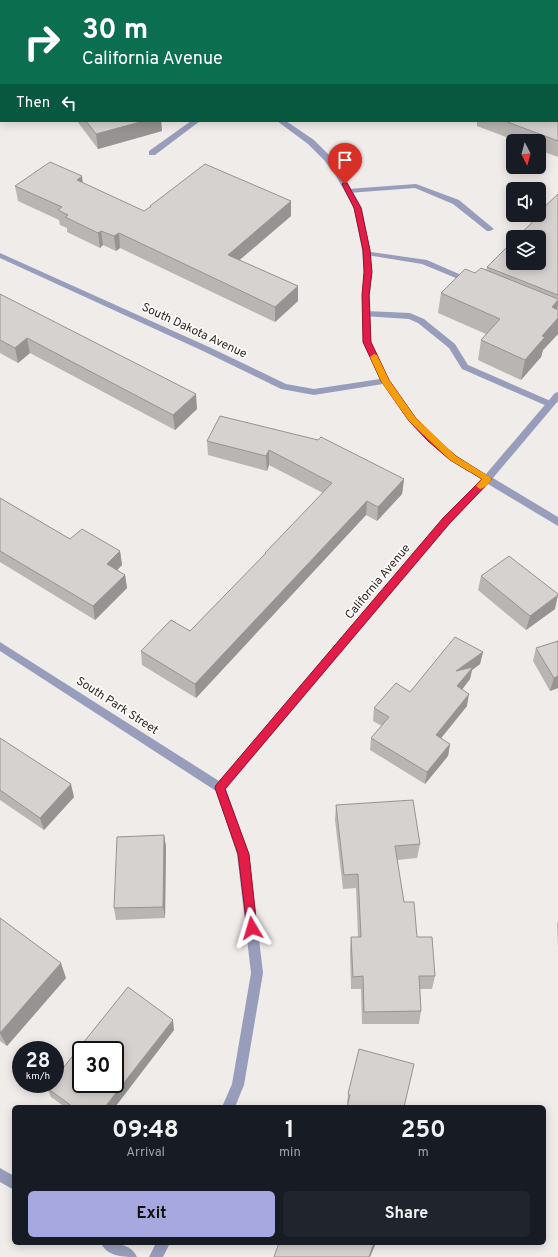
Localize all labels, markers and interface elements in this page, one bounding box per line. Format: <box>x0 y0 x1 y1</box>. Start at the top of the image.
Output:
text: 30 m <box>82 13 148 49</box>
icon: right <box>16 16 68 68</box>
text: California Avenue <box>82 48 223 71</box>
icon: left <box>58 92 80 114</box>
text: Then <box>16 94 50 113</box>
north arrow <box>506 134 546 174</box>
map controls <box>506 134 546 270</box>
pin <box>328 143 362 184</box>
icon: arrive <box>334 149 356 171</box>
button: sound <box>506 182 546 222</box>
button: layers <box>506 230 546 270</box>
street label: South Dakota Avenue <box>139 300 249 362</box>
street label: California Avenue <box>342 541 414 623</box>
street label: South Park Street <box>73 673 161 739</box>
position arrow <box>231 907 273 949</box>
speed limit sign: 30 <box>72 1041 124 1093</box>
text: 28 <box>26 1049 50 1075</box>
text: km/h <box>26 1070 50 1083</box>
text: 09:48 <box>112 1116 179 1146</box>
text: 1 <box>285 1116 295 1146</box>
text: 250 <box>401 1116 446 1146</box>
text: Arrival <box>126 1145 165 1161</box>
text: min <box>279 1145 301 1161</box>
text: m <box>418 1145 429 1161</box>
button: Exit <box>28 1191 275 1237</box>
button: Share <box>283 1191 530 1237</box>

